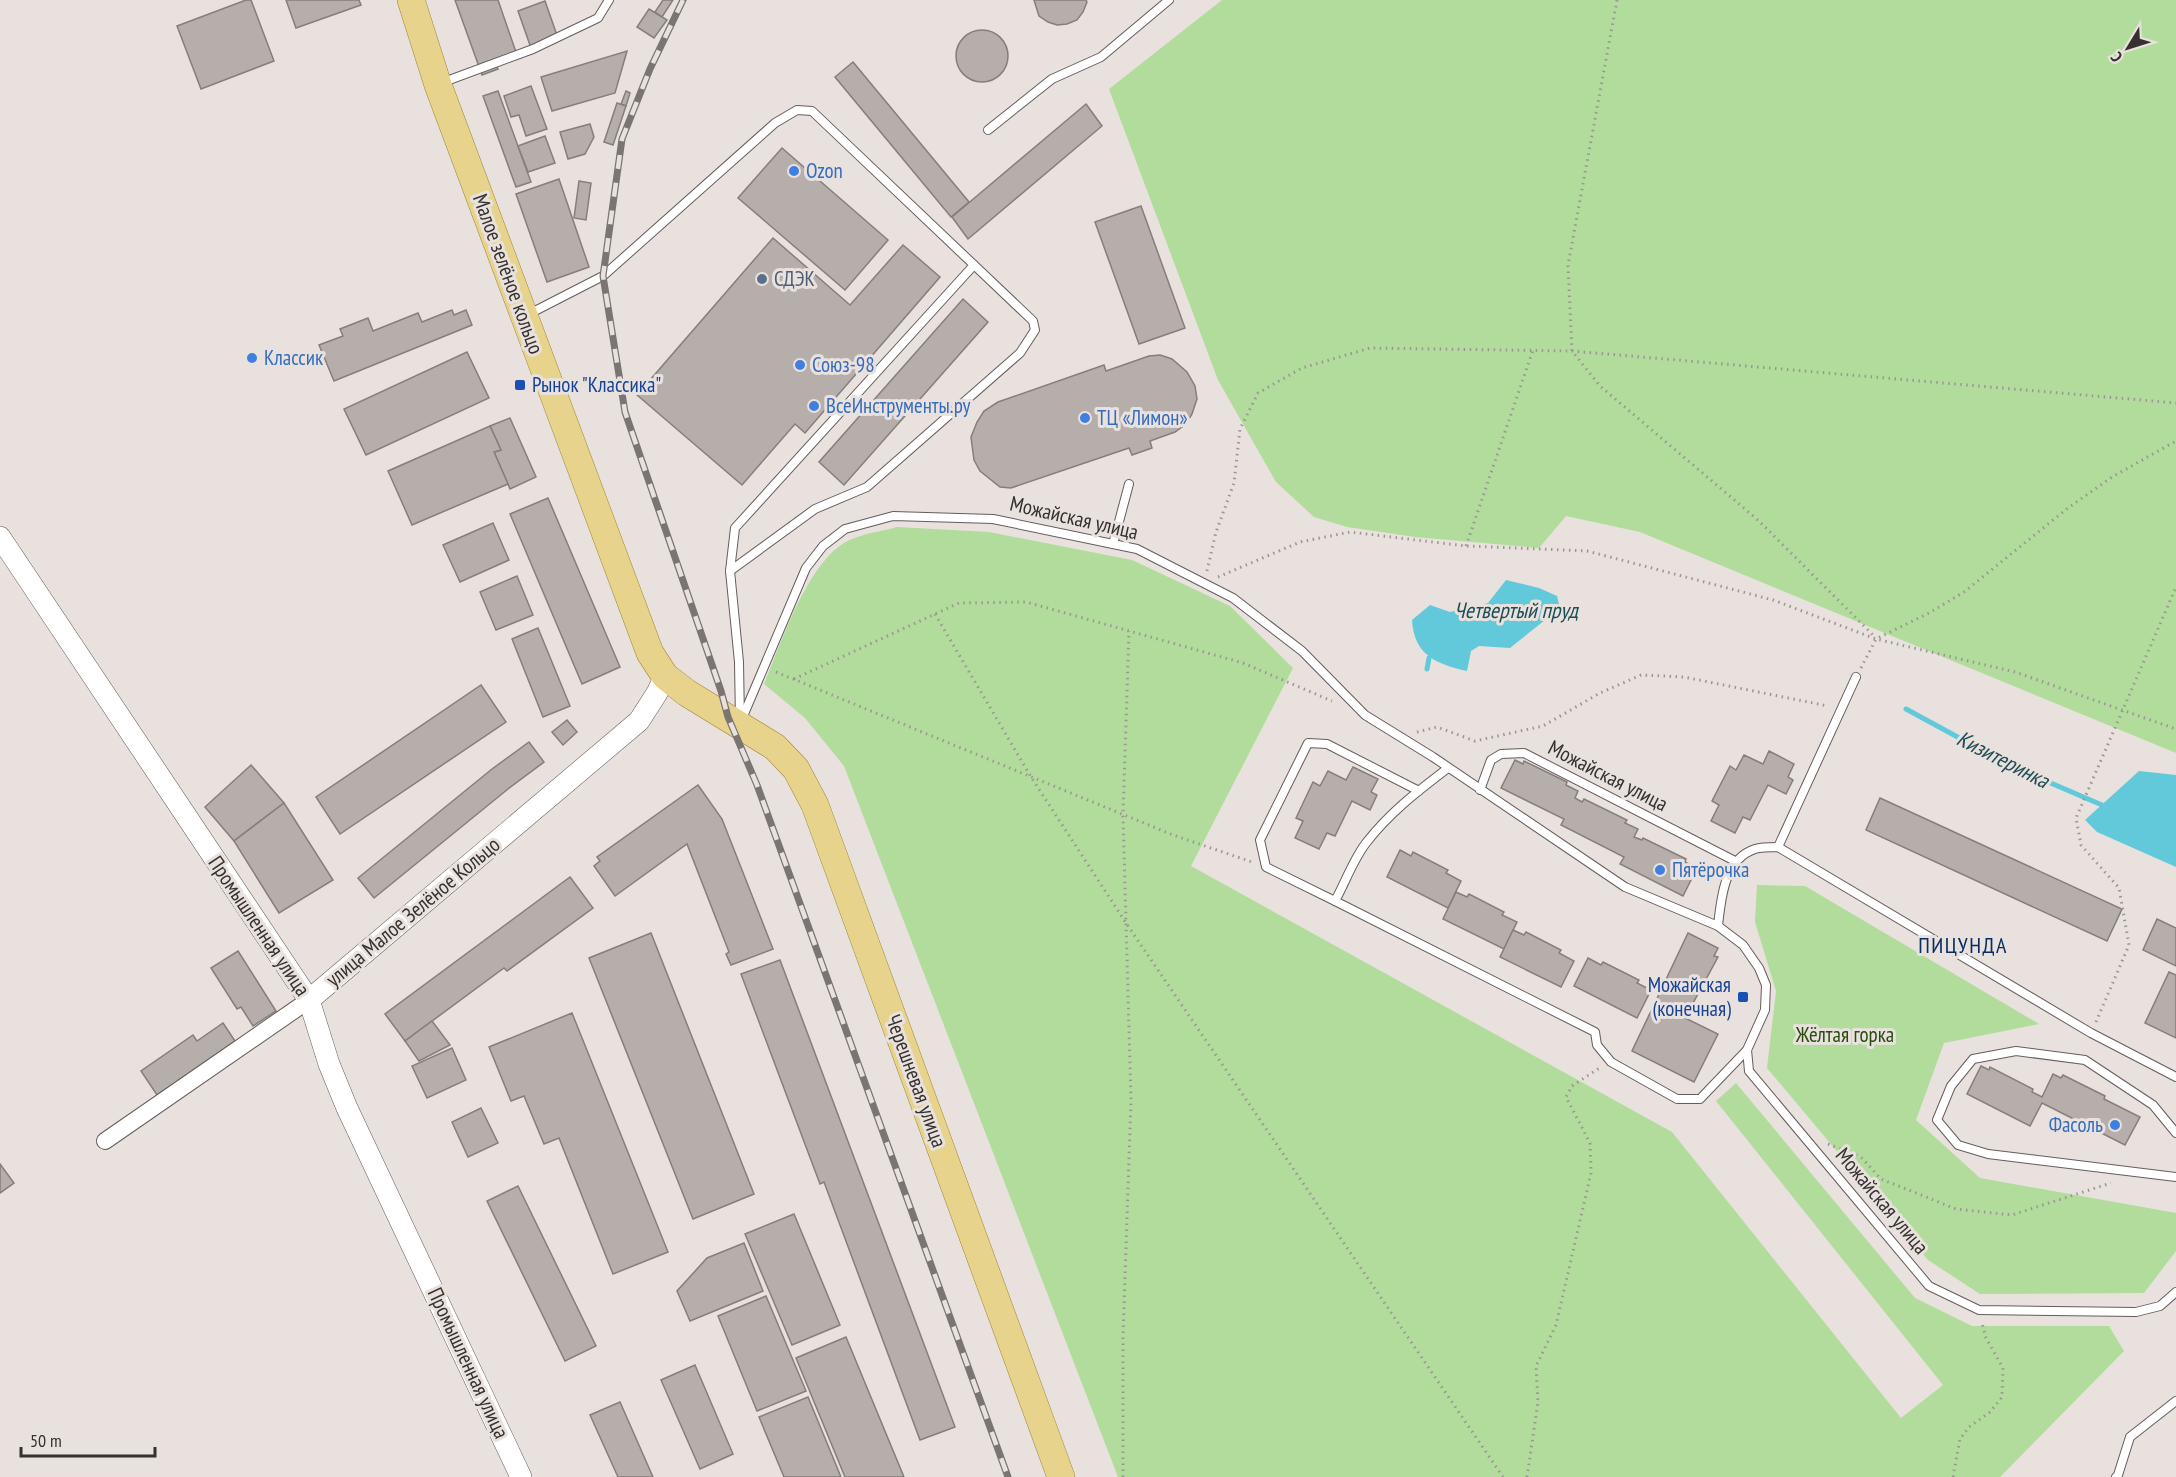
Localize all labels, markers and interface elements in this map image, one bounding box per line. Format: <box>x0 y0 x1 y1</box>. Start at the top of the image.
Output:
north arrow <box>2098 18 2158 78</box>
text: С <box>2106 48 2126 66</box>
place label: Ozon <box>806 157 843 184</box>
marker: Ozon <box>787 164 801 178</box>
street label: Малое зелёное кольцо <box>467 190 550 358</box>
place label: СДЭК <box>774 265 815 292</box>
marker: СДЭК <box>755 272 769 286</box>
place label: Классик <box>264 344 323 371</box>
marker: Классик <box>245 351 259 365</box>
place label: Союз-98 <box>812 351 875 378</box>
marker: Союз-98 <box>793 358 807 372</box>
place label: Рынок "Классика" <box>532 371 661 398</box>
marker: Рынок "Классика" <box>513 378 527 392</box>
place label: ВсеИнструменты.ру <box>826 392 971 419</box>
marker: ВсеИнструменты.ру <box>807 399 821 413</box>
place label: ТЦ «Лимон» <box>1097 404 1188 431</box>
marker: ТЦ «Лимон» <box>1078 411 1092 425</box>
street label: Можайская улица <box>1007 490 1141 545</box>
water label: Четвертый пруд <box>1454 596 1579 624</box>
water label: Кизитеринка <box>1952 724 2055 795</box>
street label: Можайская улица <box>1544 734 1673 817</box>
street label: улица Малое Зелёное Кольцо <box>320 831 505 992</box>
street label: Промышленная улица <box>203 850 316 1001</box>
place label: Пятёрочка <box>1672 856 1749 883</box>
marker: Пятёрочка <box>1653 863 1667 877</box>
district label: ПИЦУНДА <box>1918 931 2008 959</box>
place label: Можайская (конечная) <box>1648 971 1731 1022</box>
marker: Можайская (конечная) <box>1736 990 1750 1004</box>
street label: Черешневая улица <box>880 1011 953 1151</box>
park label: Жёлтая горка <box>1795 1021 1894 1048</box>
place label: Фасоль <box>2049 1111 2103 1138</box>
marker: Фасоль <box>2108 1118 2122 1132</box>
street label: Можайская улица <box>1830 1142 1935 1259</box>
street label: Промышленная улица <box>422 1283 515 1443</box>
scale bar <box>21 1420 154 1458</box>
text: 50 m <box>30 1429 62 1452</box>

